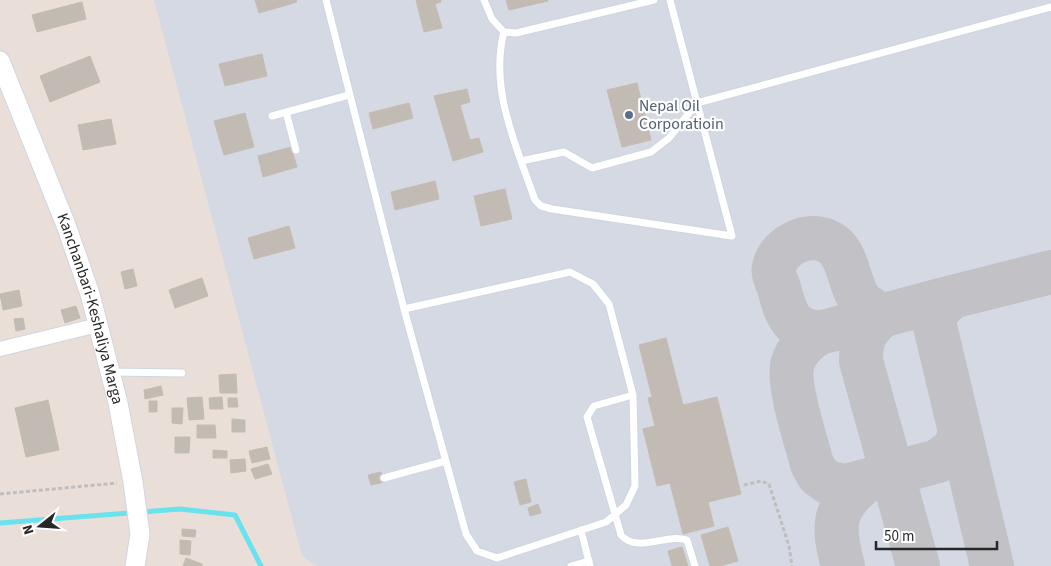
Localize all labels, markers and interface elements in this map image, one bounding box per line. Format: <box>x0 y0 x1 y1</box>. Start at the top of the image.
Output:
place label: Nepal Oil Corporatioin <box>639 95 724 135</box>
marker: Nepal Oil Corporatioin <box>623 109 635 121</box>
street label: Kanchanbari-Keshaliya Marga <box>51 210 129 406</box>
north arrow <box>15 501 65 551</box>
scale bar <box>876 518 997 550</box>
text: N <box>18 522 39 537</box>
text: 50 m <box>884 526 914 547</box>

